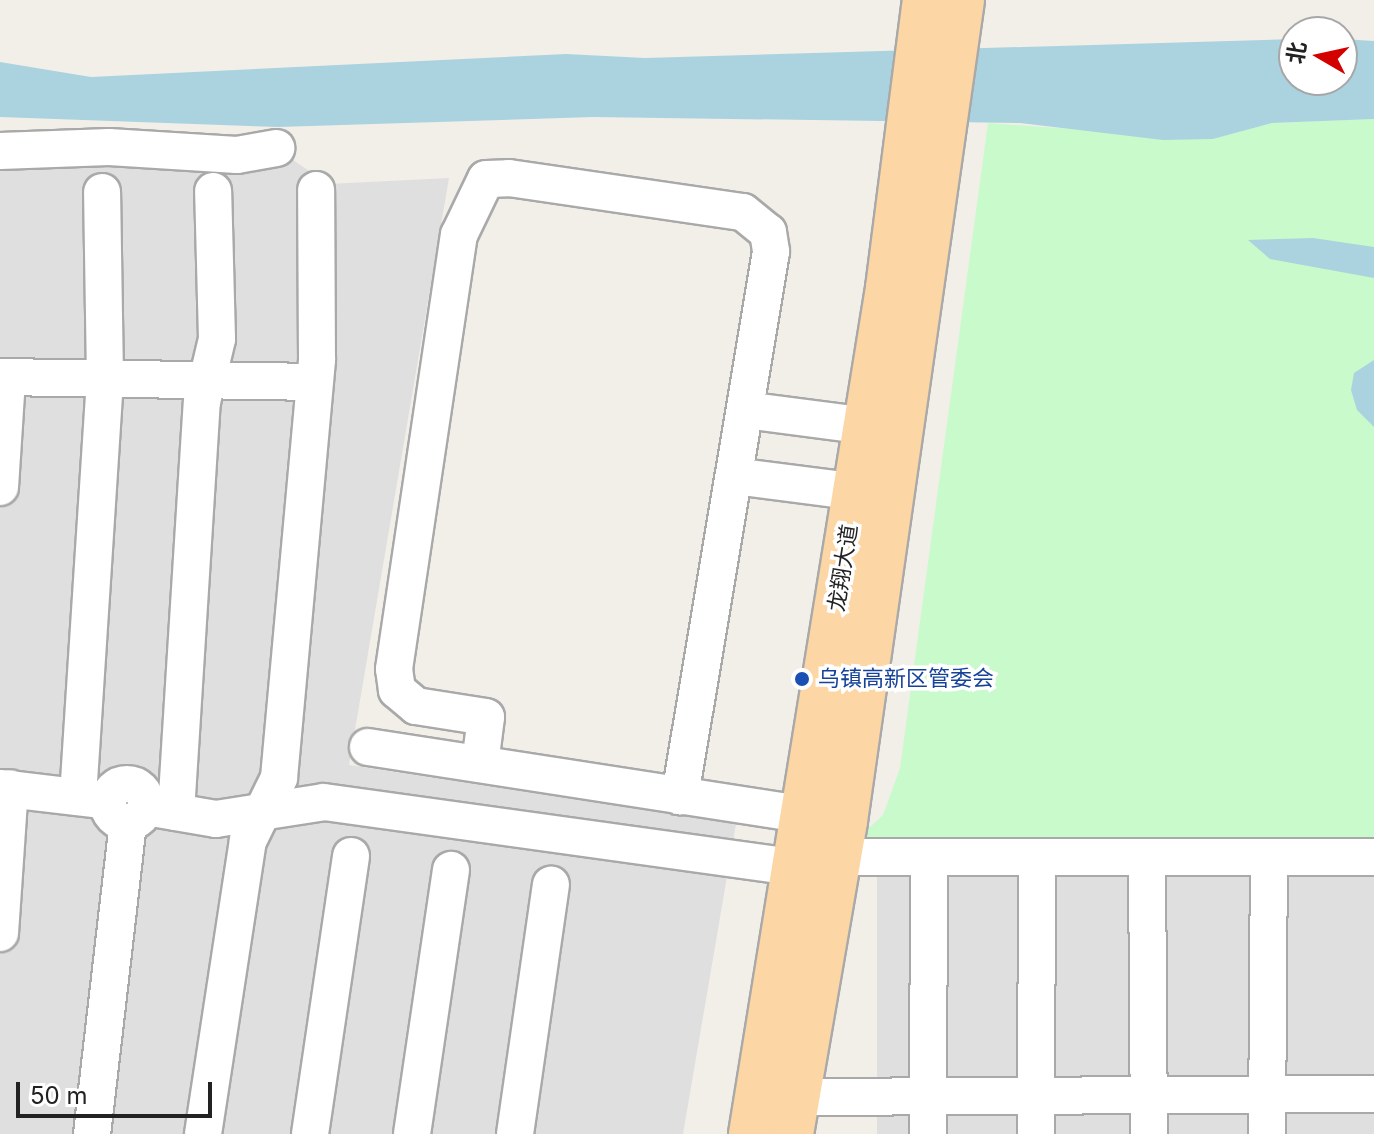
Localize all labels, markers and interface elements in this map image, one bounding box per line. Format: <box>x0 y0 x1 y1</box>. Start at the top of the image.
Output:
north arrow <box>1278 16 1358 96</box>
text: 北 <box>1282 40 1311 65</box>
street label: 龙翔大道 <box>823 522 863 614</box>
place label: 乌镇高新区管委会 <box>818 666 994 692</box>
marker: 乌镇高新区管委会 <box>793 670 811 688</box>
scale bar <box>20 1066 216 1116</box>
text: 50 m <box>30 1081 88 1110</box>

